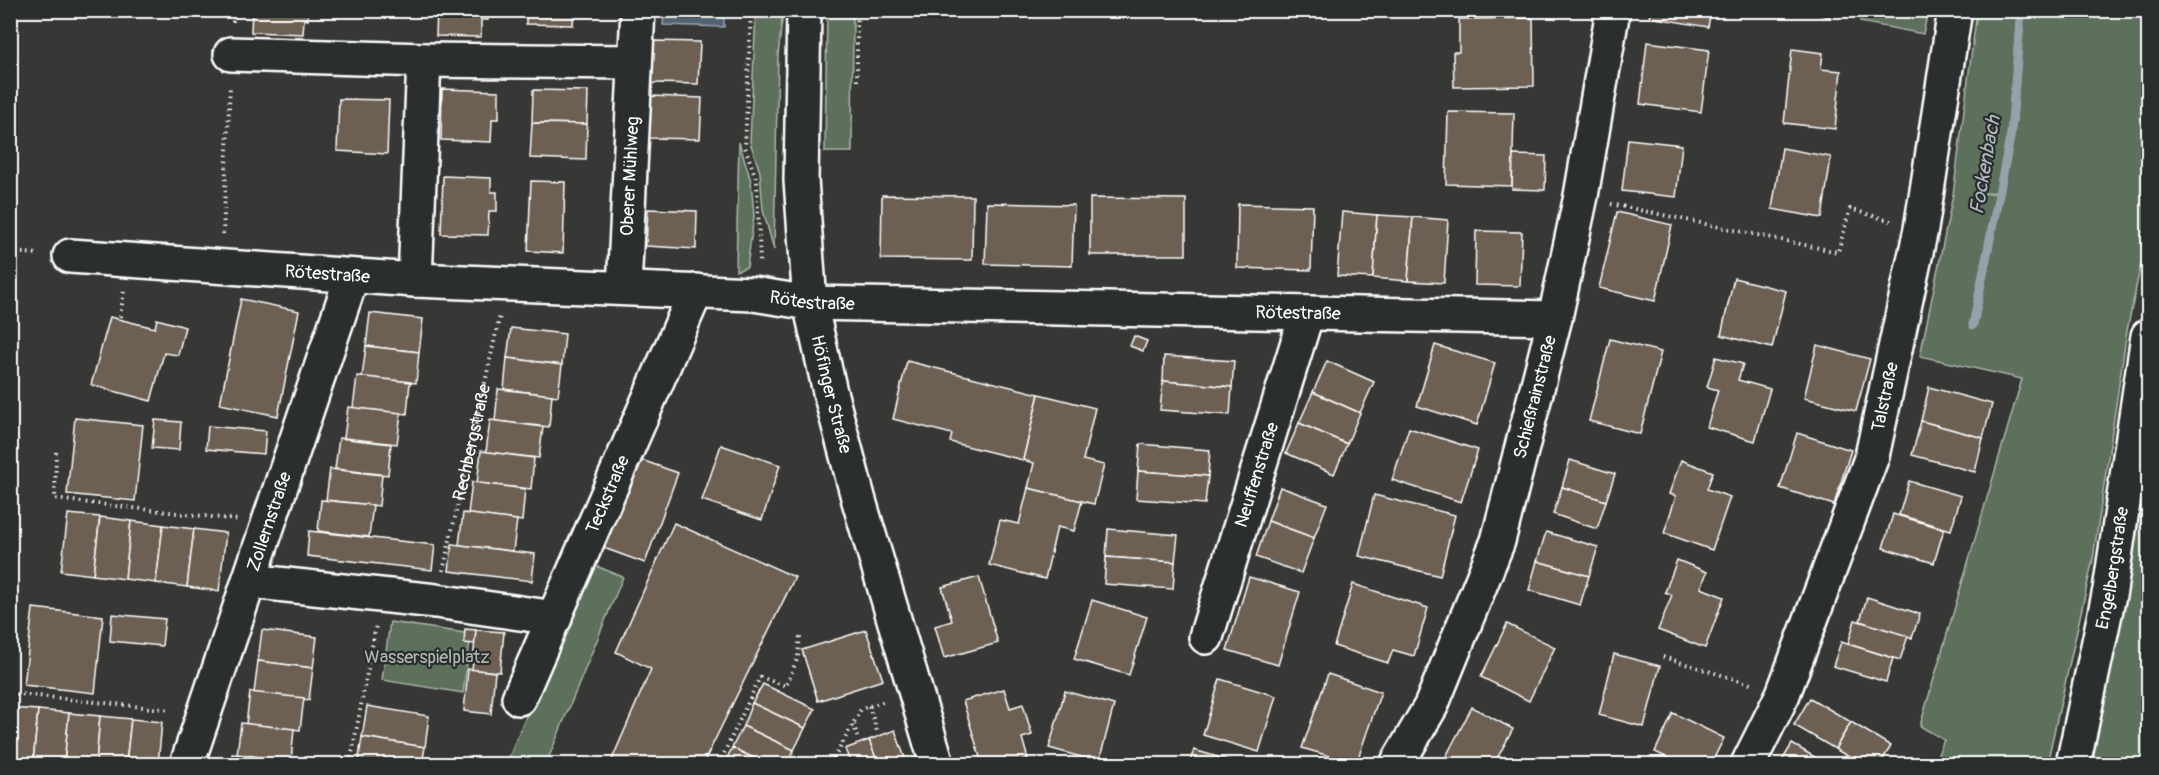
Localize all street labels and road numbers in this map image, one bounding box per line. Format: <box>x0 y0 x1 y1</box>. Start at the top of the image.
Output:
street label: Oberer Mühlweg <box>615 116 644 236</box>
street label: Rötestraße <box>284 259 371 288</box>
street label: Rötestraße <box>768 285 855 315</box>
street label: Rötestraße <box>1255 300 1341 325</box>
street label: Höfinger Straße <box>806 333 857 456</box>
street label: Schießrainstraße <box>1508 333 1562 461</box>
street label: Talstraße <box>1866 360 1903 434</box>
street label: Rechbergstraße <box>448 381 496 503</box>
street label: Neuffenstraße <box>1229 419 1284 530</box>
street label: Teckstraße <box>580 452 635 537</box>
street label: Zollernstraße <box>241 469 297 574</box>
street label: Engelbergstraße <box>2090 505 2134 631</box>

